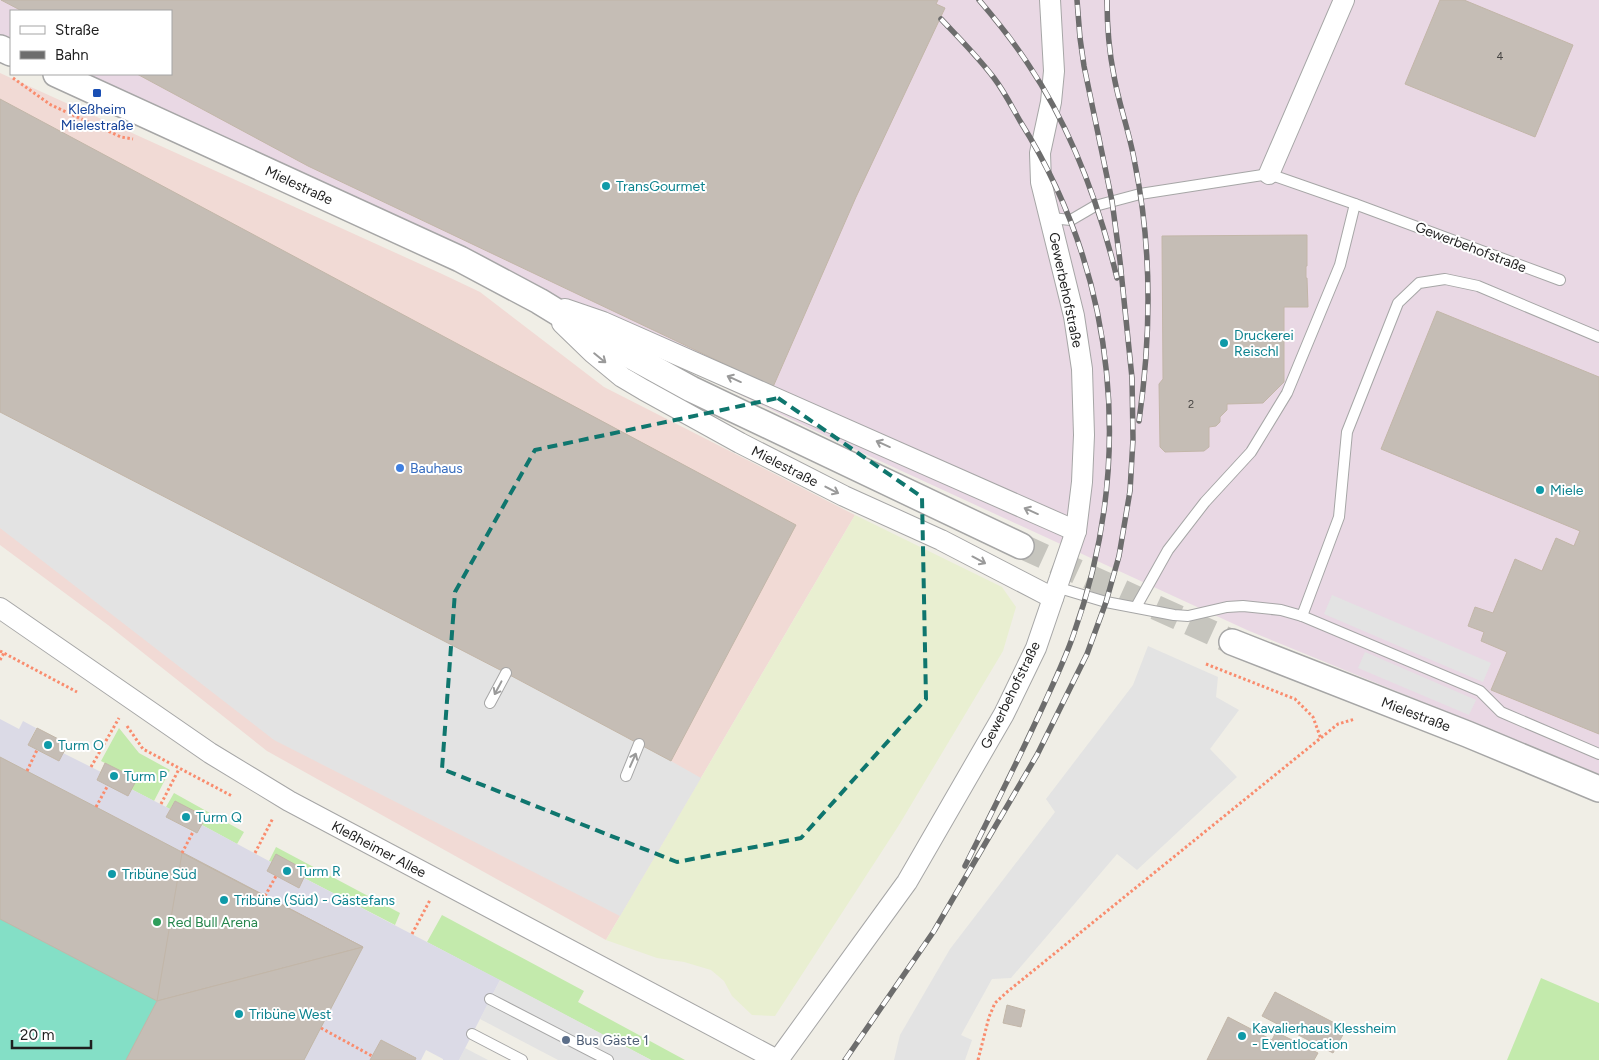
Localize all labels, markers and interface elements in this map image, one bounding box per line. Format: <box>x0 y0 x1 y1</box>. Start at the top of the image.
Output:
legend <box>10 10 172 75</box>
text: Straße <box>55 21 99 39</box>
text: Bahn <box>55 46 89 64</box>
house number: 4 <box>1497 50 1504 63</box>
marker: Kleßheim Mielestraße <box>91 87 103 99</box>
place label: Kleßheim Mielestraße <box>61 101 134 134</box>
street label: Mielestraße <box>262 162 336 209</box>
place label: TransGourmet <box>616 178 705 195</box>
marker: TransGourmet <box>600 180 612 192</box>
street label: Gewerbehofstraße <box>1413 218 1529 277</box>
street label: Gewerbehofstraße <box>1045 231 1086 350</box>
place label: Druckerei Reischl <box>1234 327 1294 360</box>
marker: Druckerei Reischl <box>1218 337 1230 349</box>
one-way arrow <box>593 353 606 364</box>
one-way arrow <box>727 374 742 384</box>
house number: 2 <box>1188 398 1194 411</box>
one-way arrow <box>876 439 891 449</box>
street label: Mielestraße <box>749 442 821 491</box>
place label: Bauhaus <box>410 460 463 477</box>
marker: Bauhaus <box>394 462 406 474</box>
place label: Miele <box>1550 482 1584 499</box>
marker: Miele <box>1534 484 1546 496</box>
one-way arrow <box>824 486 839 495</box>
one-way arrow <box>1024 506 1039 515</box>
one-way arrow <box>971 556 986 565</box>
street label: Gewerbehofstraße <box>977 638 1044 752</box>
one-way arrow <box>493 681 503 696</box>
street label: Mielestraße <box>1379 694 1453 736</box>
place label: Turm O <box>58 737 104 754</box>
marker: Turm O <box>42 739 54 751</box>
one-way arrow <box>628 753 638 768</box>
place label: Turm P <box>124 768 167 785</box>
marker: Turm P <box>108 770 120 782</box>
place label: Turm Q <box>196 809 242 826</box>
marker: Turm Q <box>180 811 192 823</box>
street label: Kleßheimer Allee <box>329 817 429 882</box>
place label: Turm R <box>297 863 341 880</box>
marker: Turm R <box>281 865 293 877</box>
place label: Tribüne Süd <box>122 866 197 883</box>
marker: Tribüne Süd <box>106 868 118 880</box>
place label: Tribüne (Süd) - Gästefans <box>234 892 395 909</box>
marker: Tribüne (Süd) - Gästefans <box>218 894 230 906</box>
place label: Red Bull Arena <box>167 914 258 931</box>
marker: Red Bull Arena <box>151 916 163 928</box>
place label: Tribüne West <box>249 1006 331 1023</box>
marker: Tribüne West <box>233 1008 245 1020</box>
scale bar <box>12 1018 91 1050</box>
place label: Kavalierhaus Klessheim - Eventlocation <box>1252 1020 1396 1053</box>
text: 20 m <box>20 1026 54 1044</box>
marker: Kavalierhaus Klessheim - Eventlocation <box>1236 1030 1248 1042</box>
place label: Bus Gäste 1 <box>576 1032 649 1049</box>
marker: Bus Gäste 1 <box>560 1034 572 1046</box>

